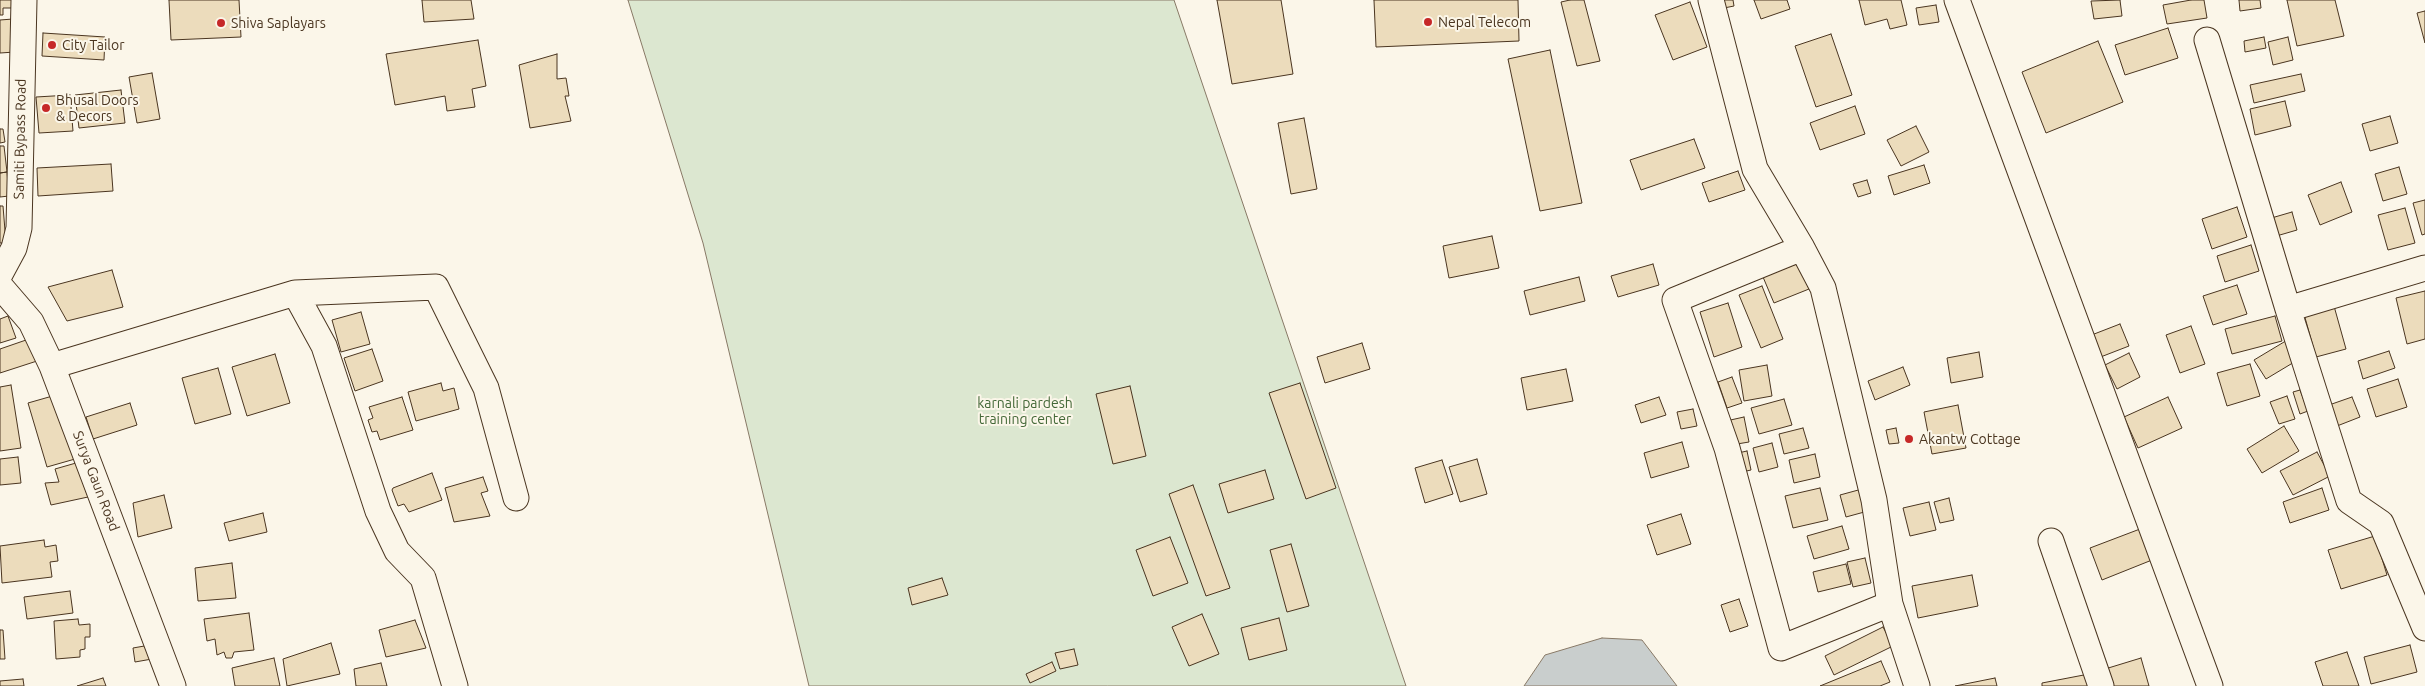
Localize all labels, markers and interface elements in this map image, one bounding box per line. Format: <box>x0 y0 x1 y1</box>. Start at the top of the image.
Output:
place label: Nepal Telecom <box>1438 14 1531 30</box>
place label: Shiva Saplayars <box>231 15 326 31</box>
marker: Nepal Telecom <box>1422 16 1434 28</box>
marker: Shiva Saplayars <box>215 17 227 29</box>
place label: City Tailor <box>62 37 124 53</box>
marker: City Tailor <box>46 39 58 51</box>
street label: Samiti Bypass Road <box>11 78 29 200</box>
place label: Bhusal Doors & Decors <box>56 92 139 124</box>
marker: Bhusal Doors & Decors <box>40 102 52 114</box>
park label: karnali pardesh training center <box>977 395 1073 428</box>
street label: Surya Gaun Road <box>69 428 123 534</box>
place label: Akantw Cottage <box>1919 431 2021 447</box>
marker: Akantw Cottage <box>1903 433 1915 445</box>

